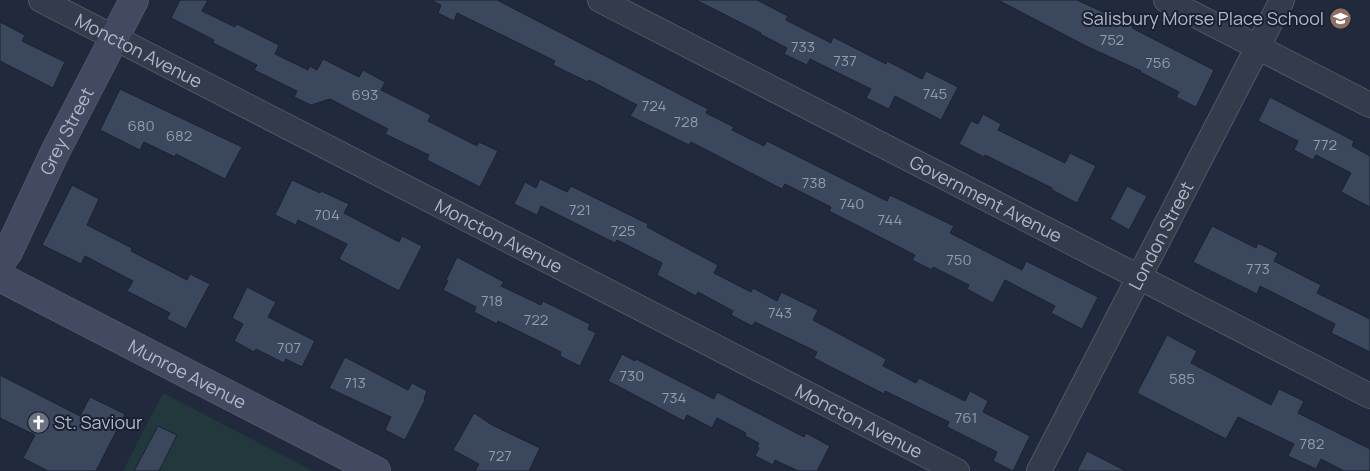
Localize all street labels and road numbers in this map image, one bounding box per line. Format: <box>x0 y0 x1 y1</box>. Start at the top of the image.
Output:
street label: Moncton Avenue <box>71 8 207 93</box>
street label: Grey Street <box>34 83 99 179</box>
street label: Government Avenue <box>906 149 1066 248</box>
street label: London Street <box>1123 177 1198 294</box>
street label: Moncton Avenue <box>431 193 567 278</box>
street label: Munroe Avenue <box>125 333 250 414</box>
street label: Moncton Avenue <box>791 378 927 463</box>

